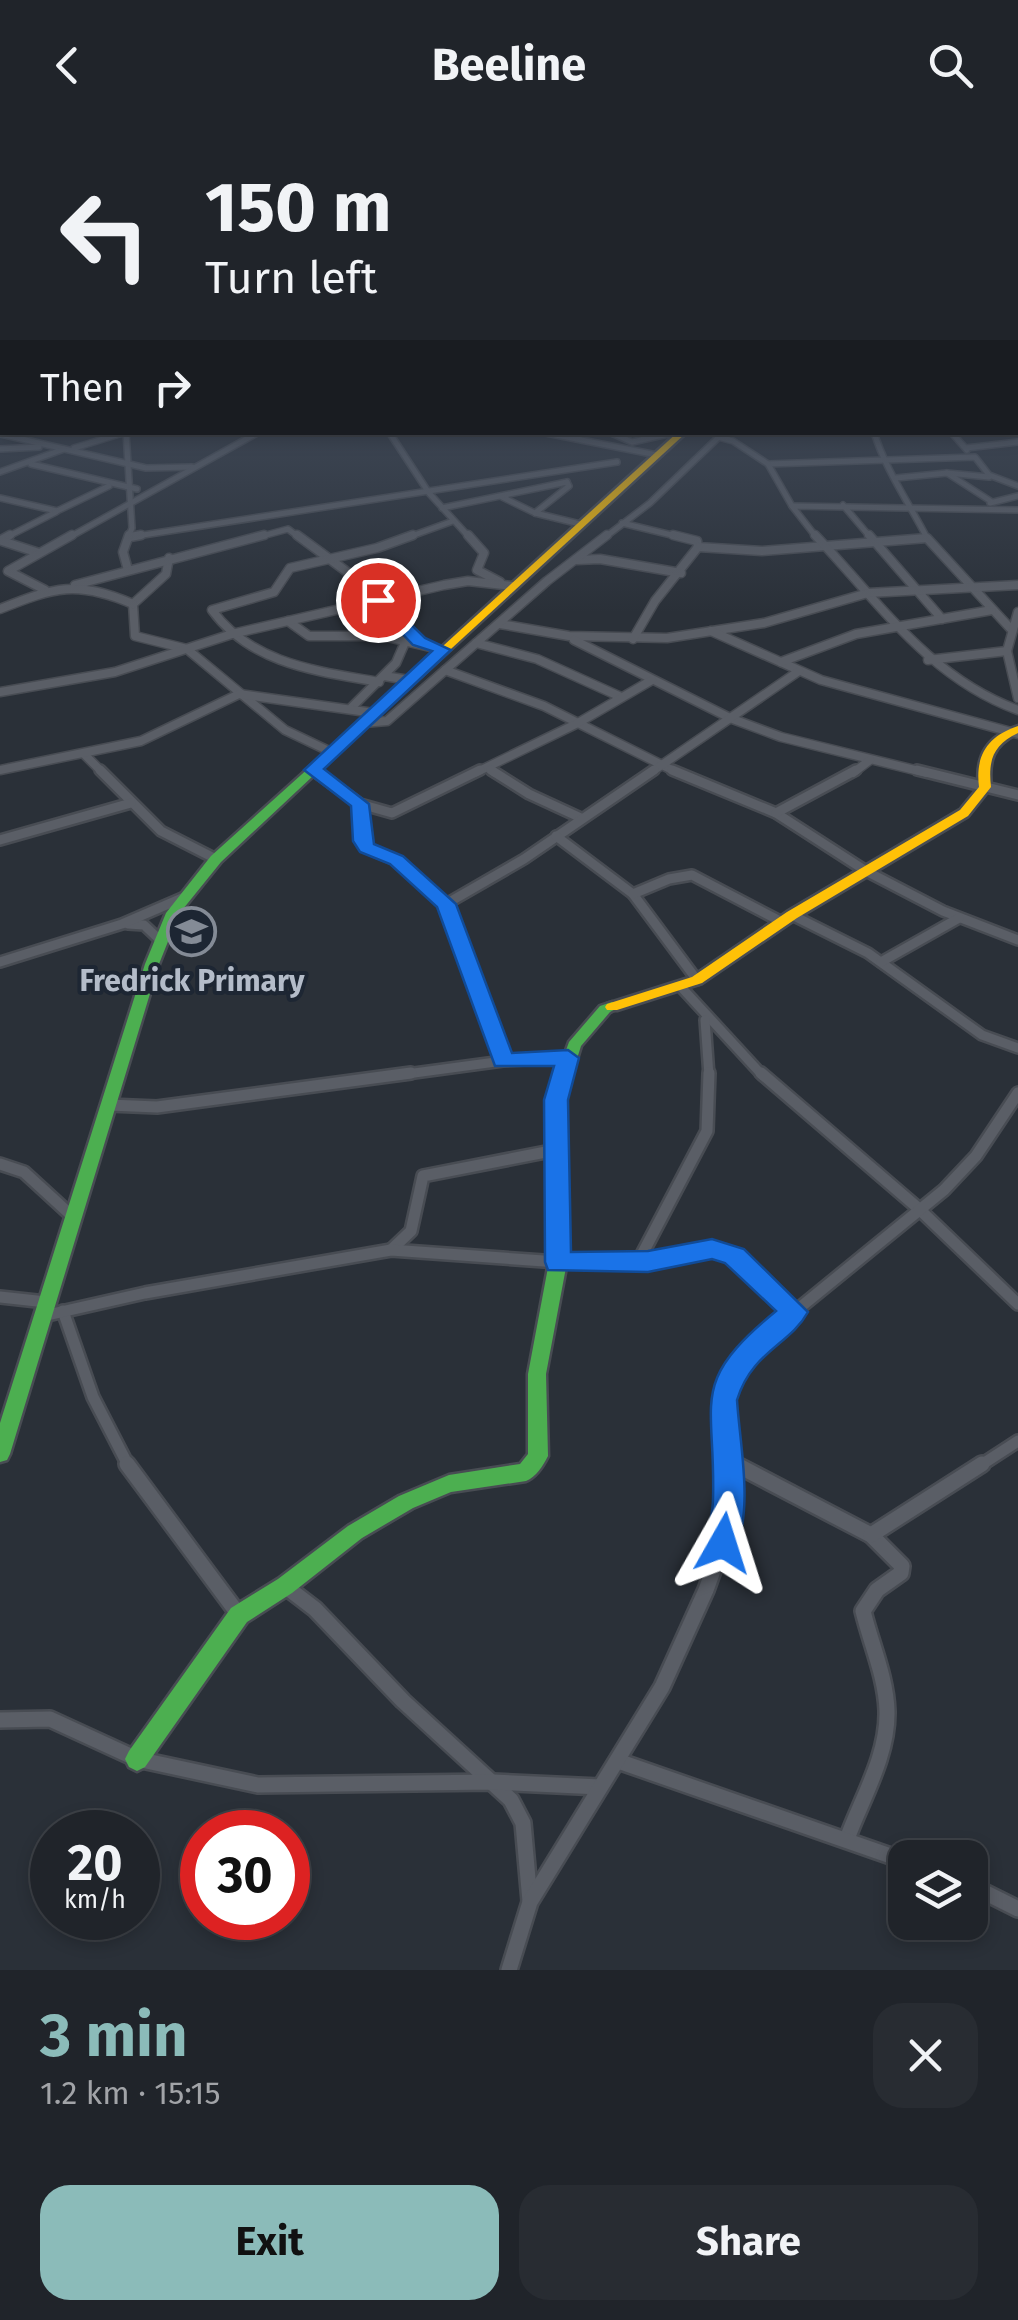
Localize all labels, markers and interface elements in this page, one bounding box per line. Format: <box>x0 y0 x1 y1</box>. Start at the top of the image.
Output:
icon: back <box>40 38 95 93</box>
text: Beeline <box>432 38 586 92</box>
icon: search <box>923 38 978 93</box>
text: 150 m <box>205 166 392 250</box>
icon: left <box>40 170 170 300</box>
text: Turn left <box>205 251 377 305</box>
icon: right <box>145 360 200 415</box>
text: Then <box>40 365 125 411</box>
pin <box>336 558 421 643</box>
icon: arrive <box>351 573 406 628</box>
school or university icon: Fredrick Primary <box>166 906 218 958</box>
place label: Fredrick Primary <box>79 963 305 999</box>
position arrow <box>671 1491 775 1595</box>
speed limit sign: 30 <box>180 1810 310 1940</box>
text: 20 <box>67 1833 123 1893</box>
map controls <box>888 1840 988 1940</box>
button: layers <box>888 1840 988 1940</box>
text: km/h <box>64 1885 126 1915</box>
text: 3 min <box>40 2000 188 2072</box>
button: close <box>873 2003 978 2108</box>
text: 1.2 km · 15:15 <box>40 2074 220 2112</box>
button: Exit <box>40 2185 499 2300</box>
button: Share <box>519 2185 978 2300</box>

